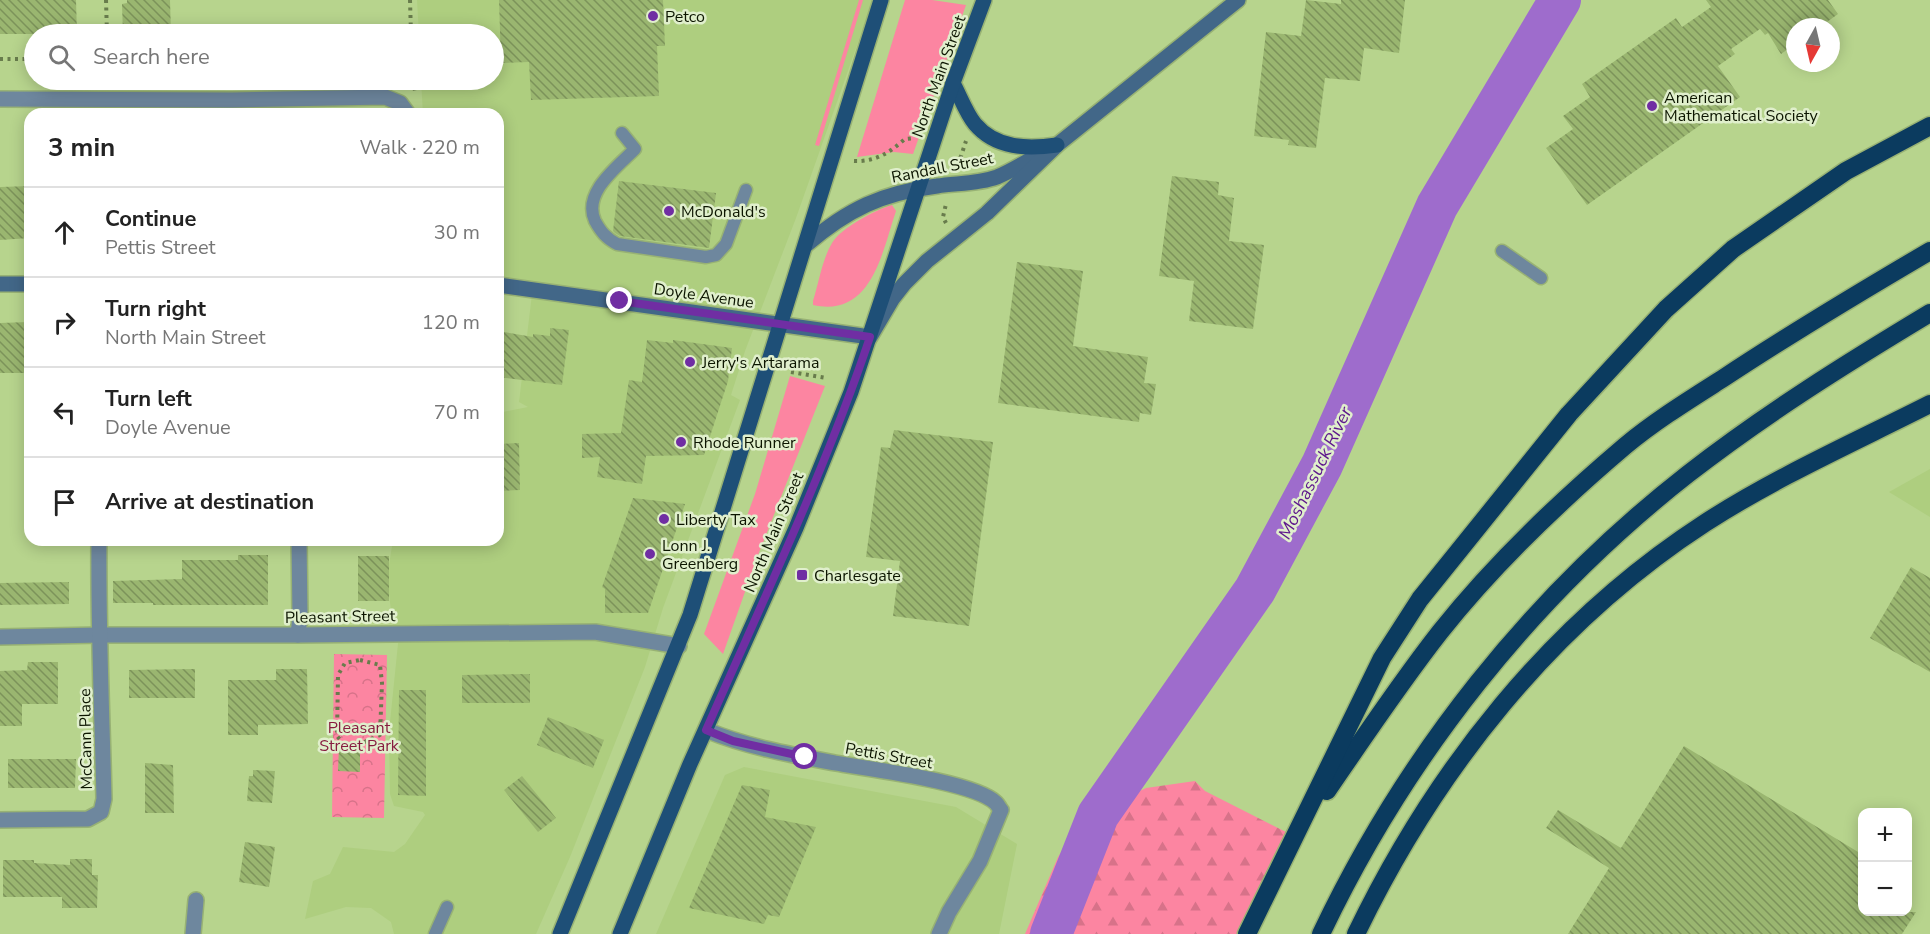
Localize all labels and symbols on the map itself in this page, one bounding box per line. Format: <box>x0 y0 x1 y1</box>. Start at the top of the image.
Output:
place label: Petco <box>665 6 705 28</box>
marker: Petco <box>646 9 660 23</box>
street label: North Main Street <box>907 12 971 140</box>
north arrow <box>1786 18 1840 72</box>
place label: American Mathematical Society <box>1664 87 1819 127</box>
marker: American Mathematical Society <box>1645 99 1659 113</box>
street label: Randall Street <box>889 147 995 189</box>
place label: McDonald's <box>681 201 766 223</box>
marker: McDonald's <box>662 204 676 218</box>
street label: Doyle Avenue <box>653 278 755 314</box>
route end <box>606 287 632 313</box>
place label: Jerry's Artarama <box>701 352 819 374</box>
marker: Jerry's Artarama <box>683 355 697 369</box>
water label: Moshassuck River <box>1273 402 1358 543</box>
place label: Rhode Runner <box>693 432 796 454</box>
marker: Rhode Runner <box>674 435 688 449</box>
street label: North Main Street <box>739 469 809 596</box>
place label: Liberty Tax <box>676 509 756 531</box>
marker: Liberty Tax <box>657 512 671 526</box>
place label: Lonn J. Greenberg <box>662 535 738 575</box>
marker: Lonn J. Greenberg <box>643 547 657 561</box>
place label: Charlesgate <box>814 565 901 587</box>
marker: Charlesgate <box>795 568 809 582</box>
street label: Pleasant Street <box>285 605 396 629</box>
street label: McCann Place <box>74 688 98 790</box>
park label: Pleasant Street Park <box>319 717 400 757</box>
street label: Pettis Street <box>843 737 935 775</box>
route start <box>791 743 817 769</box>

